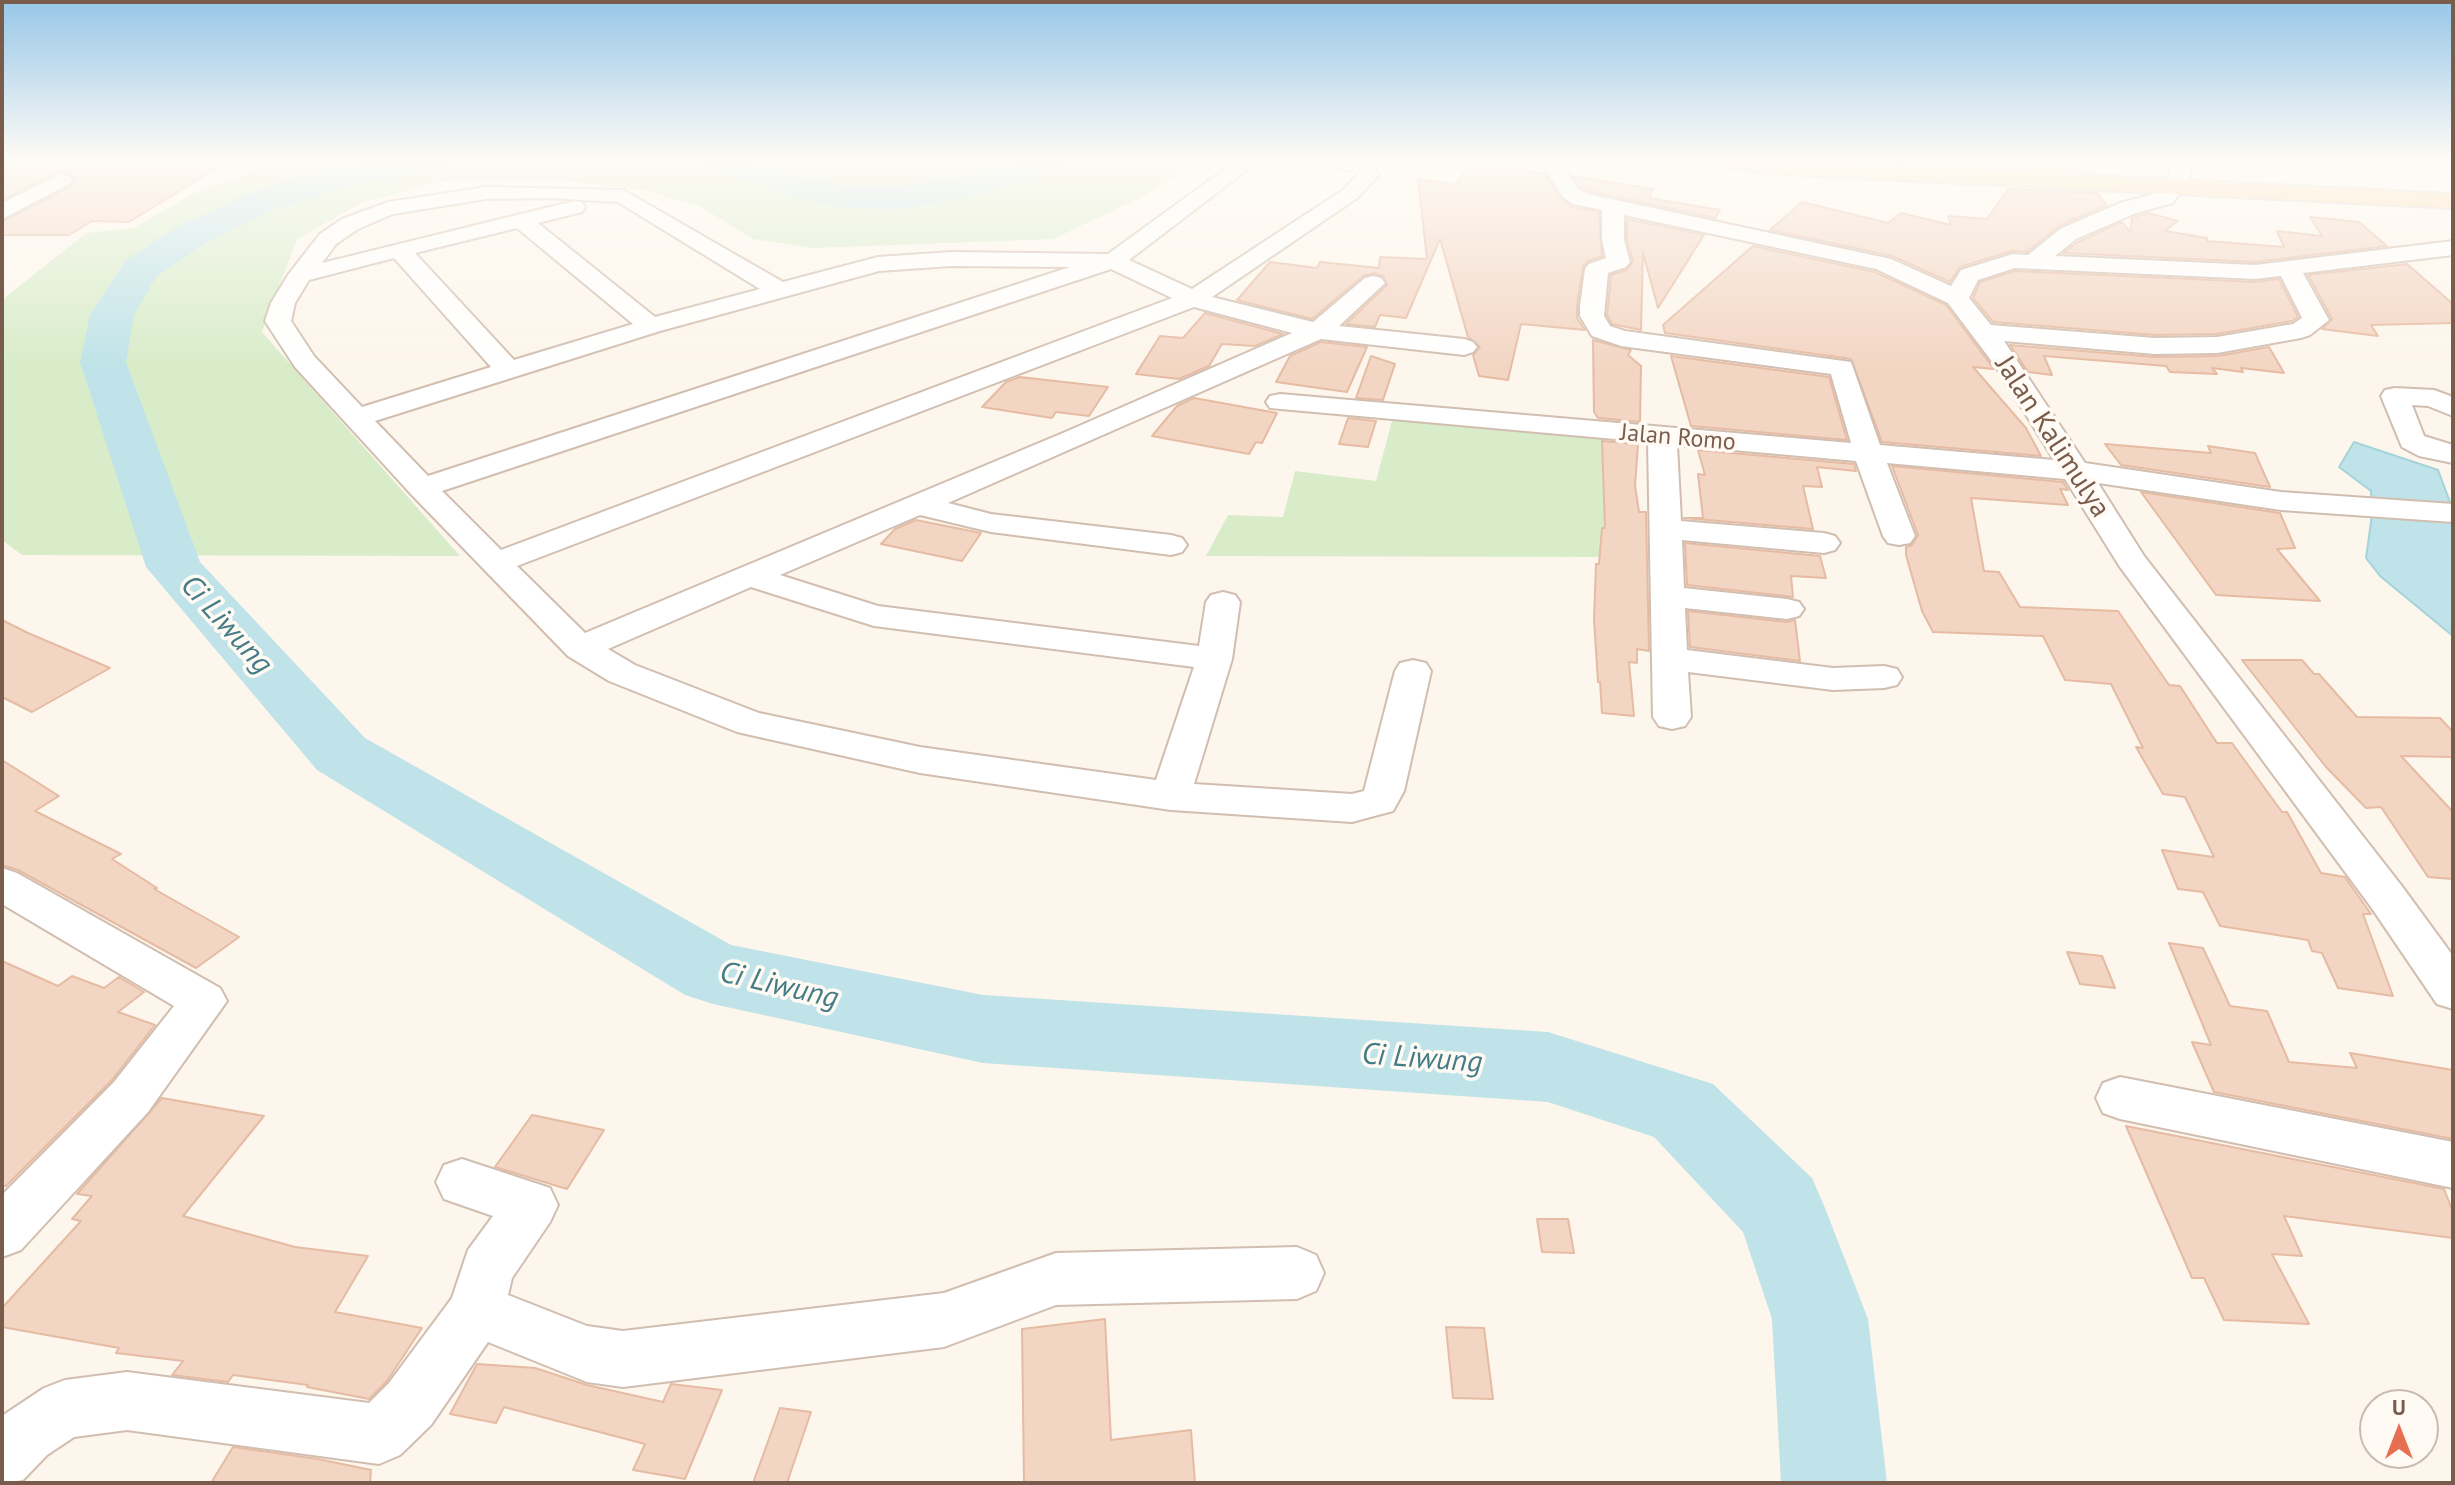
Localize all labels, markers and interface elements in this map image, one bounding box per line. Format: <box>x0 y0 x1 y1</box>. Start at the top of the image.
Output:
street label: Jalan Kalimulya <box>1987 350 2117 524</box>
street label: Jalan Romo <box>1619 419 1737 457</box>
water label: Ci Liwung <box>172 568 280 682</box>
water label: Ci Liwung <box>716 955 842 1017</box>
water label: Ci Liwung <box>1361 1037 1483 1081</box>
north arrow <box>2359 1389 2439 1469</box>
text: U <box>2392 1393 2406 1421</box>

